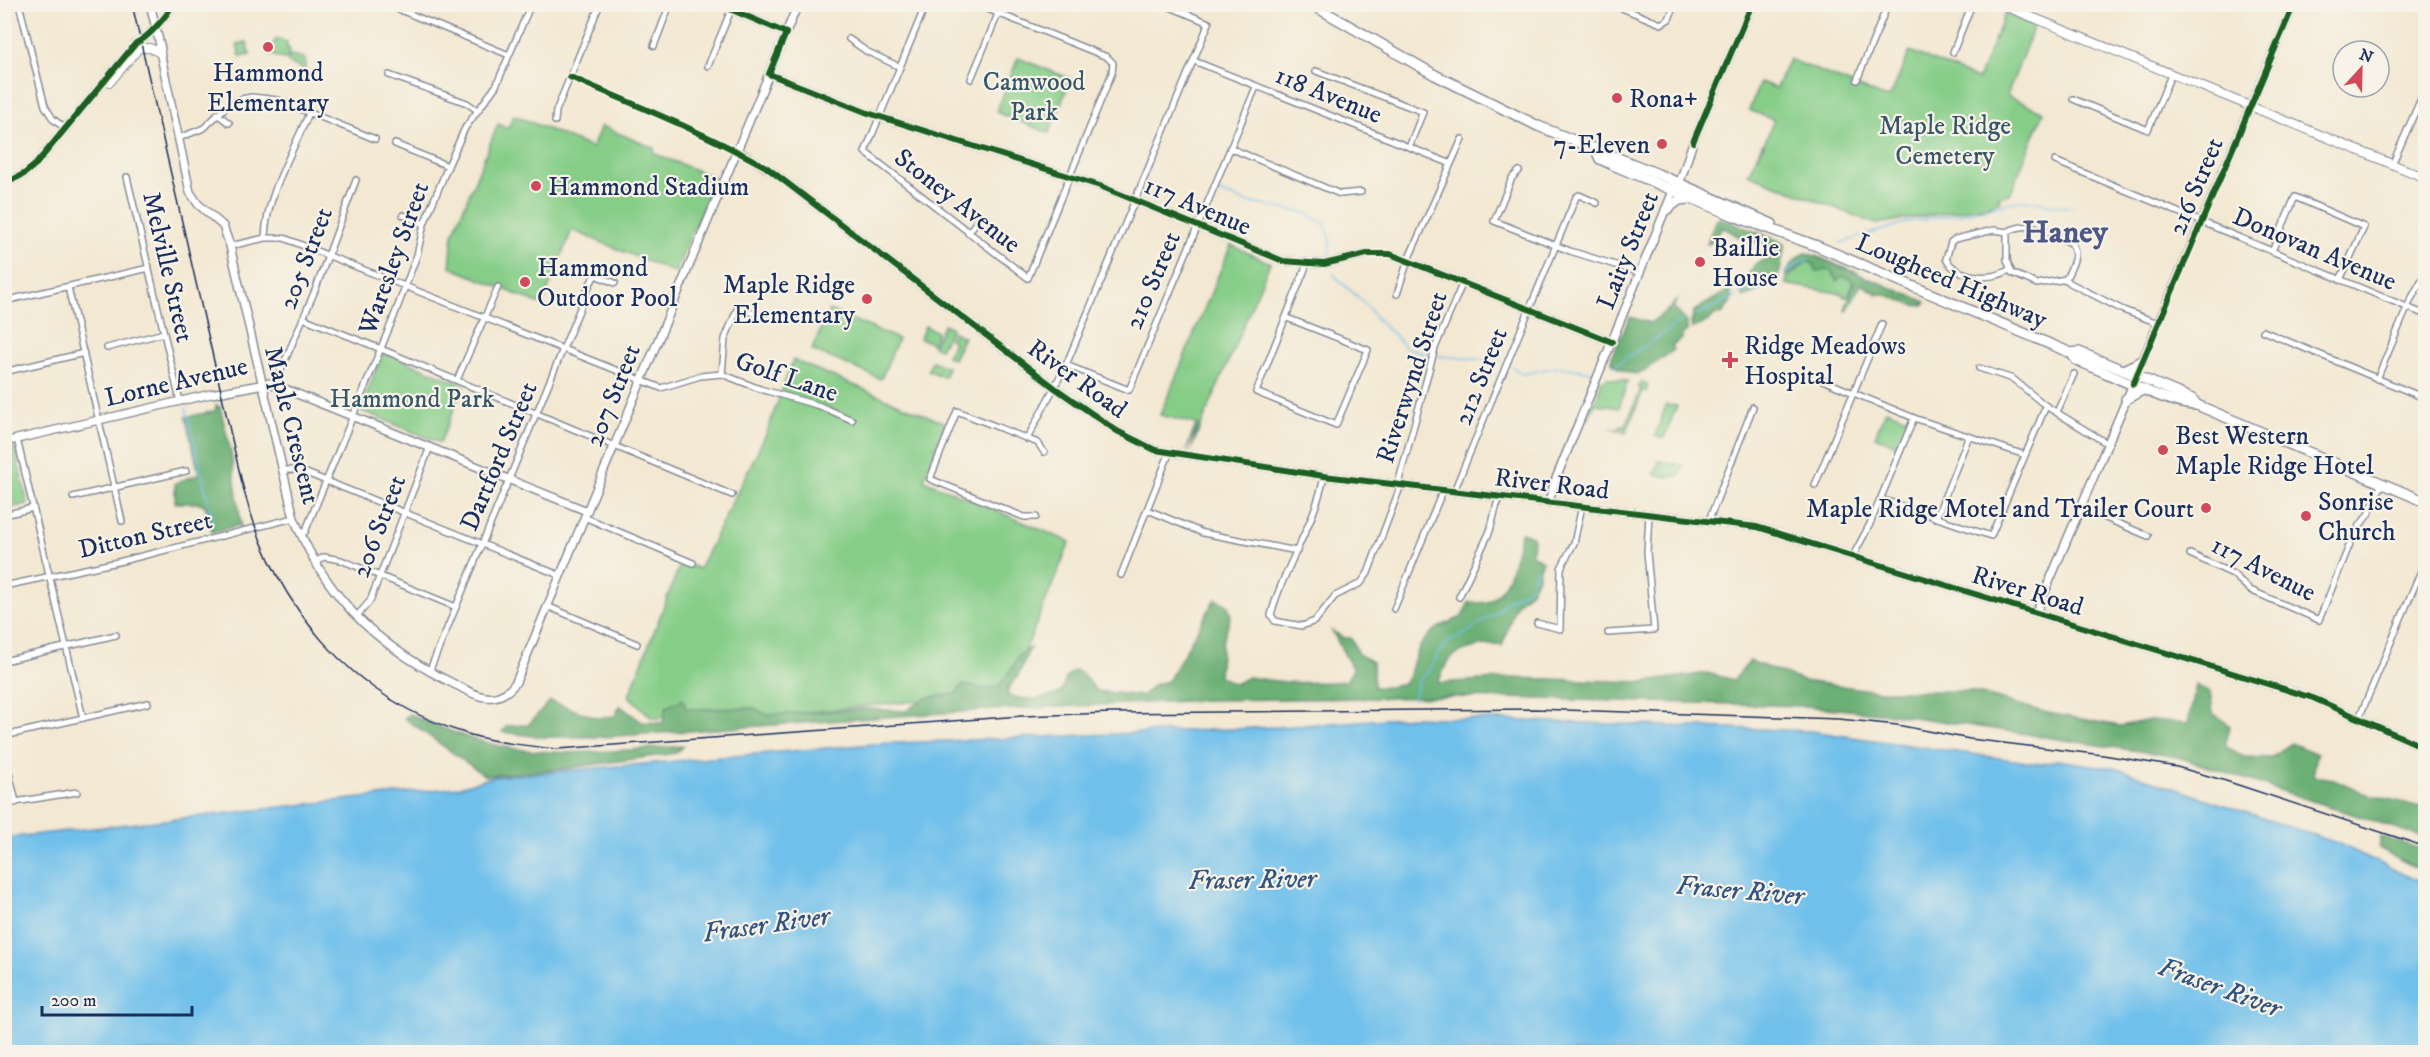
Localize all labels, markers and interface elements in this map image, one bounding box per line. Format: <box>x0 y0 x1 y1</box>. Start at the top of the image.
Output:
north arrow <box>2331 39 2391 99</box>
marker: Hammond Elementary <box>261 40 275 54</box>
text: N <box>2356 44 2376 68</box>
place label: Hammond Elementary <box>207 57 330 120</box>
street label: 118 Avenue <box>1270 59 1387 132</box>
park label: Camwood Park <box>983 66 1085 129</box>
place label: Rona+ <box>1629 83 1698 116</box>
marker: Rona+ <box>1610 91 1624 105</box>
park label: Maple Ridge Cemetery <box>1879 110 2011 173</box>
place label: 7-Eleven <box>1553 129 1650 162</box>
street label: 216 Street <box>2161 133 2232 240</box>
marker: 7-Eleven <box>1655 137 1669 151</box>
street label: Stoney Avenue <box>887 141 1027 261</box>
street label: 117 Avenue <box>1139 169 1256 244</box>
place label: Hammond Stadium <box>548 171 749 204</box>
street label: Waresley Street <box>351 178 437 340</box>
marker: Hammond Stadium <box>529 179 543 193</box>
street label: Laity Street <box>1590 187 1667 314</box>
street label: Melville Street <box>134 189 201 346</box>
street label: Donovan Avenue <box>2228 200 2401 299</box>
street label: 205 Street <box>272 203 341 314</box>
district label: Haney <box>2022 213 2109 253</box>
street label: Lougheed Highway <box>1851 226 2053 337</box>
street label: 210 Street <box>1118 227 1189 335</box>
place label: Baillie House <box>1712 232 1779 295</box>
place label: Hammond Outdoor Pool <box>537 252 678 315</box>
marker: Baillie House <box>1693 255 1707 269</box>
place label: Maple Ridge Elementary <box>723 269 856 332</box>
marker: Hammond Outdoor Pool <box>518 275 532 289</box>
street label: Riverwynd Street <box>1369 287 1456 467</box>
marker: Maple Ridge Elementary <box>860 292 874 306</box>
street label: 212 Street <box>1447 323 1516 430</box>
place label: Ridge Meadows Hospital <box>1744 330 1906 393</box>
street label: River Road <box>1021 332 1133 426</box>
street label: 207 Street <box>578 340 649 452</box>
street label: Maple Crescent <box>256 343 327 508</box>
street label: Golf Lane <box>731 344 842 410</box>
street label: Lorne Avenue <box>102 350 251 415</box>
marker: Ridge Meadows Hospital <box>1721 351 1739 369</box>
street label: Dartford Street <box>453 377 546 536</box>
park label: Hammond Park <box>329 383 495 416</box>
place label: Best Western Maple Ridge Hotel <box>2175 420 2374 483</box>
marker: Best Western Maple Ridge Hotel <box>2156 443 2170 457</box>
street label: River Road <box>1493 461 1611 508</box>
street label: 206 Street <box>345 471 414 583</box>
place label: Sonrise Church <box>2318 486 2396 549</box>
place label: Maple Ridge Motel and Trailer Court <box>1806 493 2194 526</box>
marker: Maple Ridge Motel and Trailer Court <box>2199 501 2213 515</box>
street label: Ditton Street <box>75 504 215 567</box>
marker: Sonrise Church <box>2299 509 2313 523</box>
street label: 117 Avenue <box>2205 529 2321 610</box>
street label: River Road <box>1968 559 2087 624</box>
water label: Fraser River <box>1188 862 1319 898</box>
water label: Fraser River <box>1675 868 1807 914</box>
water label: Fraser River <box>700 899 834 951</box>
water label: Fraser River <box>2154 950 2288 1027</box>
scale bar <box>42 979 192 1017</box>
text: 200 m <box>51 990 97 1012</box>

